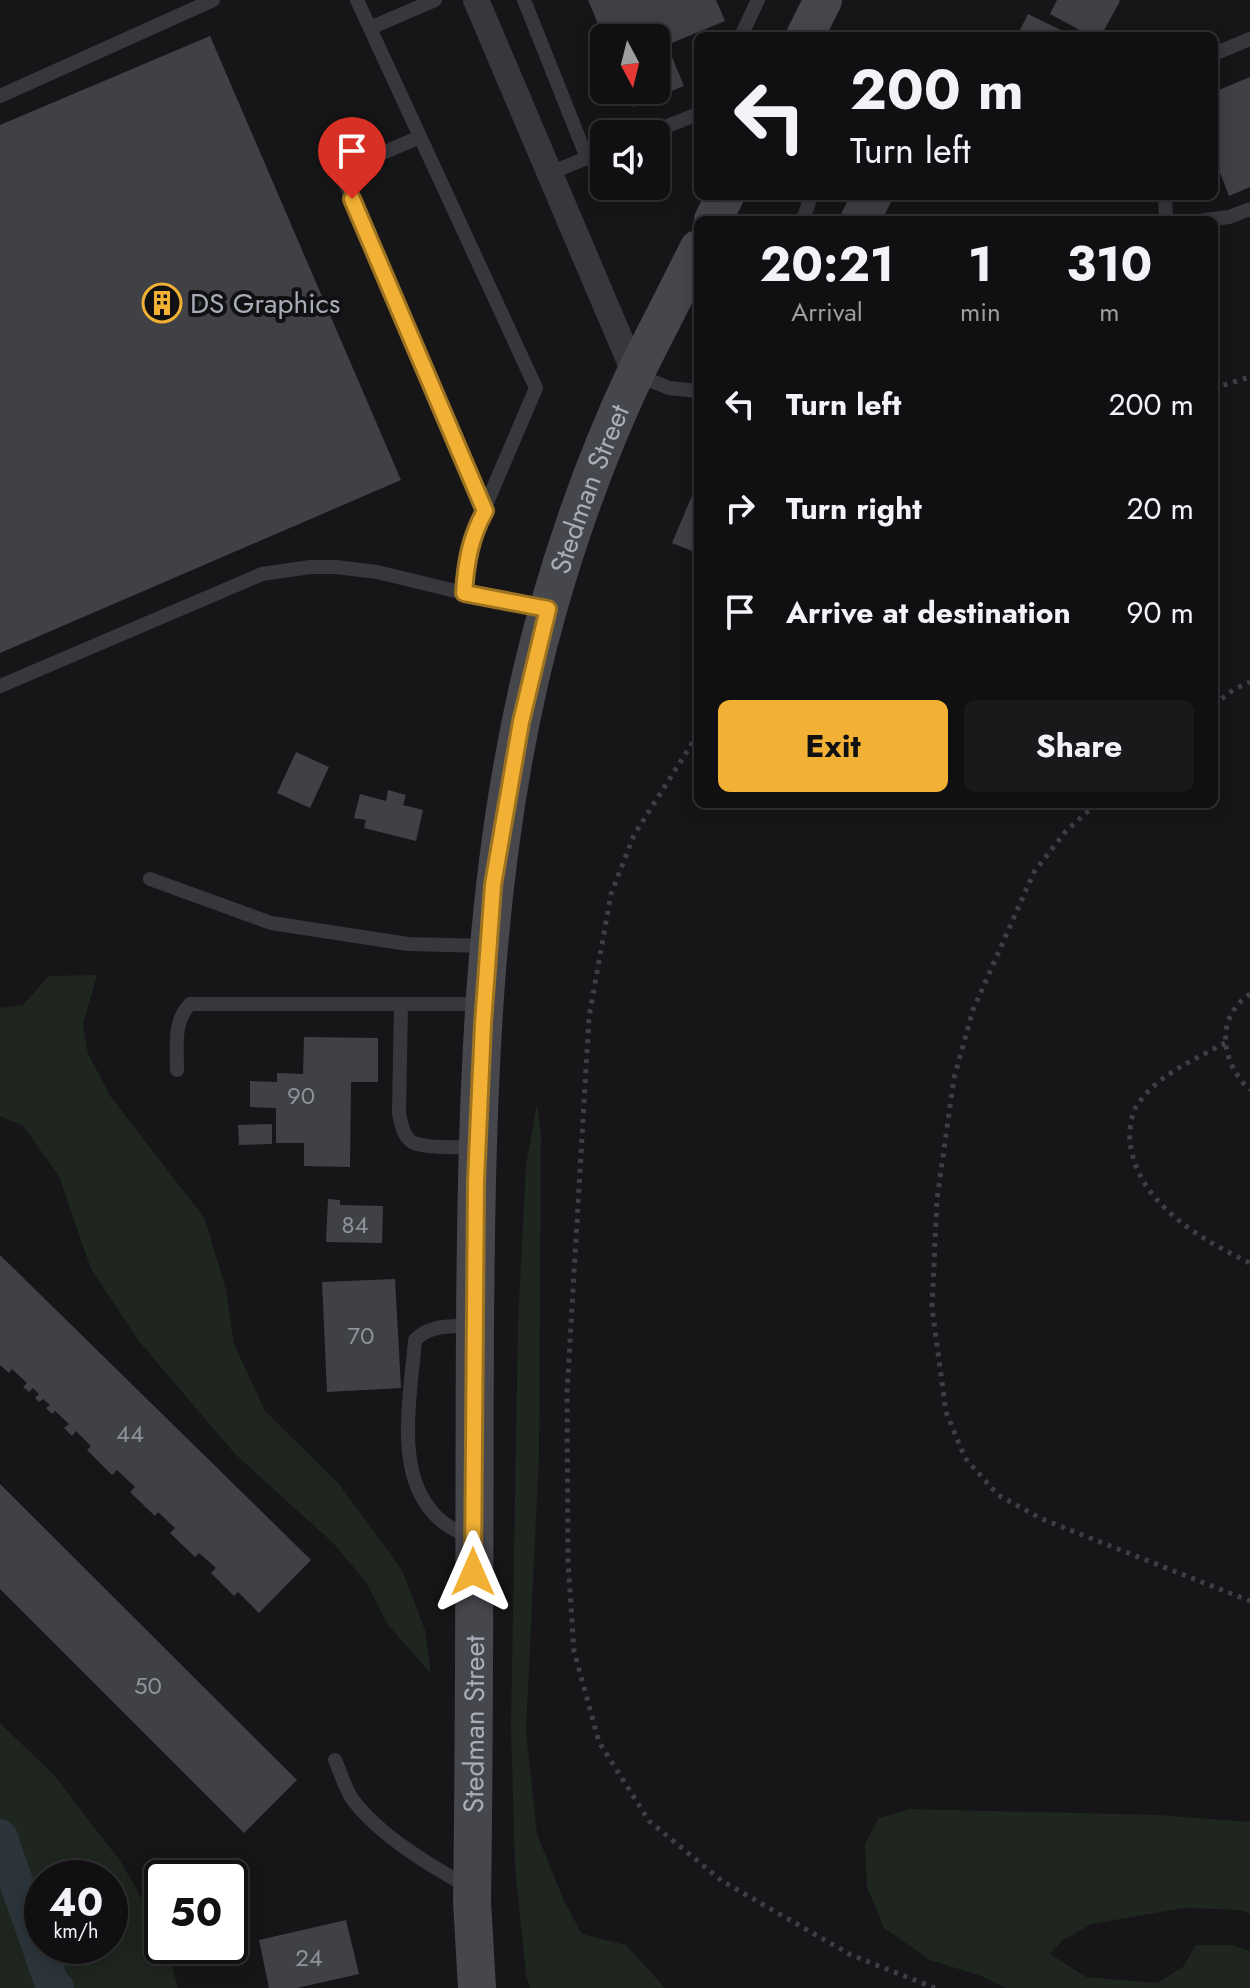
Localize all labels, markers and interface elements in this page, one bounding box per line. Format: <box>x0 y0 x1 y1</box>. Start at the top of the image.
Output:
north arrow <box>590 24 670 104</box>
map controls <box>590 24 670 200</box>
text: 200 m <box>850 49 1024 130</box>
icon: left <box>718 64 822 168</box>
pin <box>318 117 386 199</box>
button: sound <box>590 120 670 200</box>
text: Turn left <box>850 124 971 176</box>
icon: arrive <box>330 129 374 173</box>
text: 20:21 <box>760 230 894 299</box>
text: 1 <box>968 230 993 299</box>
text: 310 <box>1066 230 1152 299</box>
building icon: DS Graphics <box>141 282 183 324</box>
place label: DS Graphics <box>190 283 340 324</box>
text: Arrival <box>791 293 863 331</box>
text: min <box>960 293 1001 331</box>
text: m <box>1099 293 1119 331</box>
icon: left <box>718 382 762 426</box>
text: Turn left <box>786 383 901 426</box>
text: 200 m <box>1109 383 1194 426</box>
street label: Stedman Street <box>539 397 640 579</box>
icon: right <box>718 486 762 530</box>
text: Turn right <box>786 487 922 530</box>
text: 20 m <box>1127 487 1194 530</box>
icon: arrive <box>718 590 762 634</box>
text: Arrive at destination <box>786 591 1071 634</box>
text: 90 m <box>1126 591 1194 634</box>
button: Exit <box>718 700 948 792</box>
button: Share <box>964 700 1194 792</box>
house number: 90 <box>287 1078 315 1113</box>
house number: 84 <box>341 1207 369 1242</box>
house number: 70 <box>348 1318 375 1353</box>
house number: 44 <box>116 1416 144 1451</box>
position arrow <box>431 1530 515 1614</box>
street label: Stedman Street <box>453 1635 495 1813</box>
house number: 50 <box>134 1668 162 1703</box>
speed limit sign: 50 <box>144 1860 248 1964</box>
text: 40 <box>49 1873 103 1931</box>
text: km/h <box>53 1917 99 1946</box>
house number: 24 <box>295 1940 323 1975</box>

